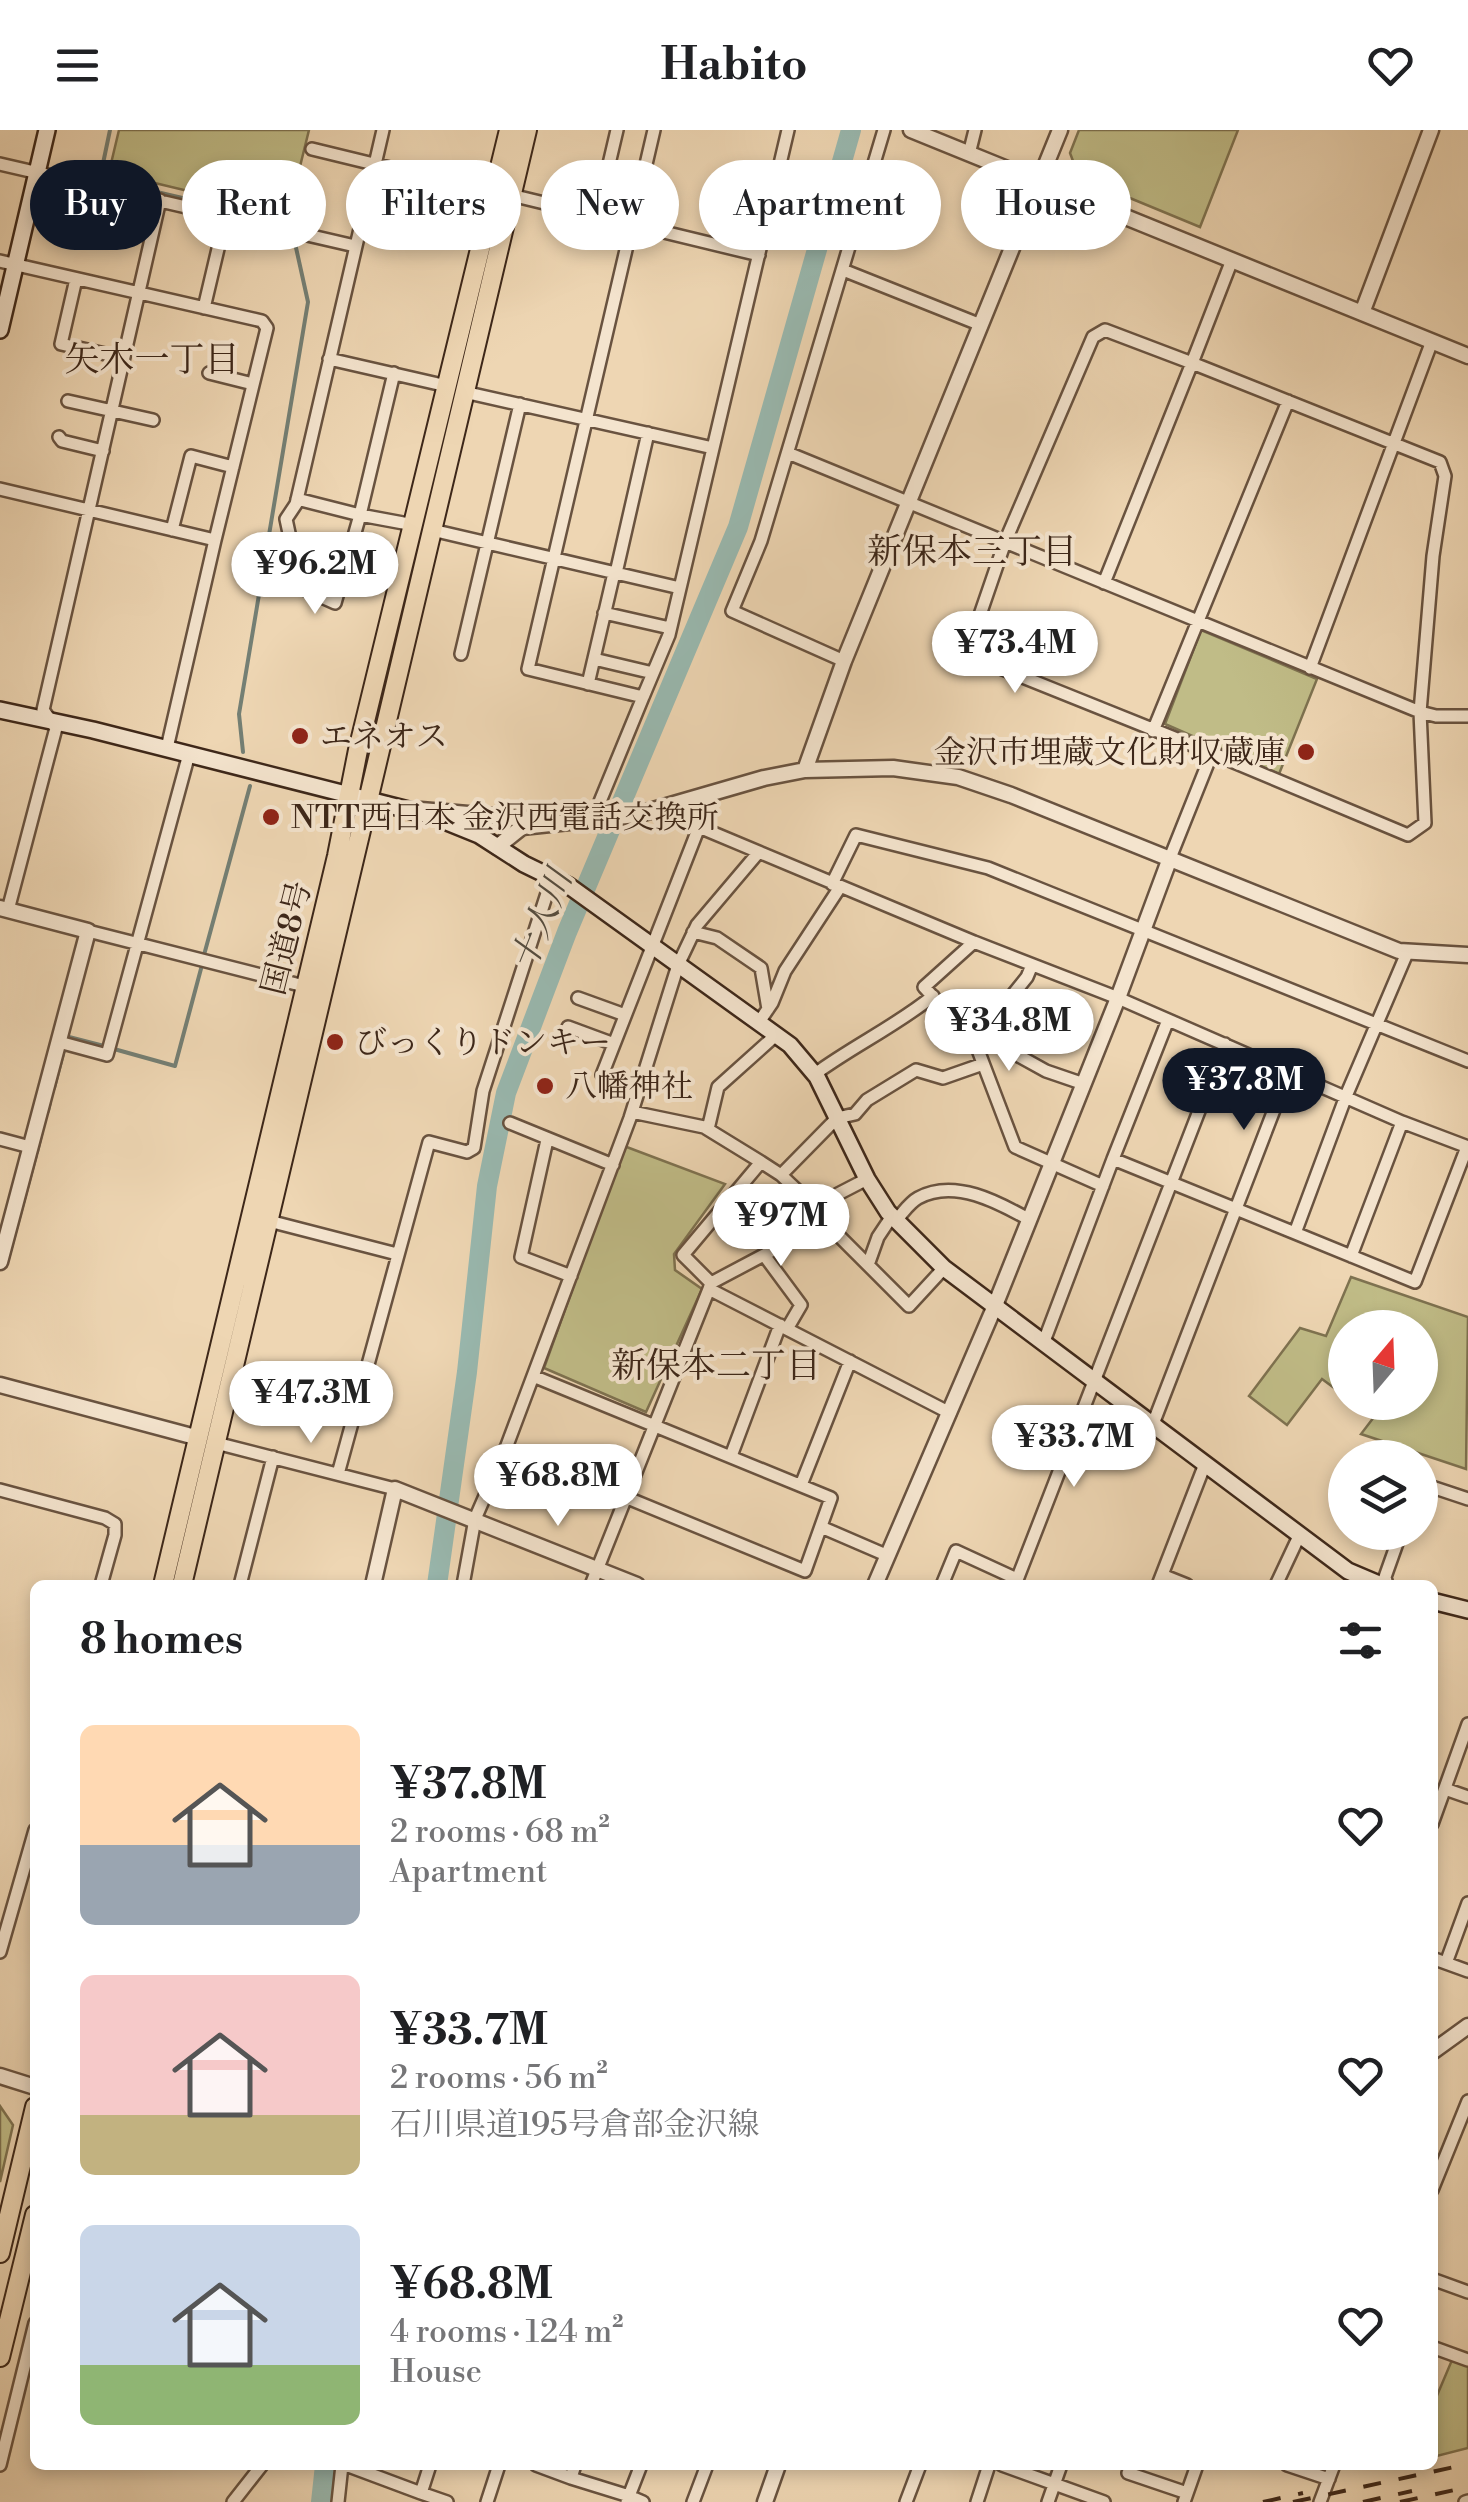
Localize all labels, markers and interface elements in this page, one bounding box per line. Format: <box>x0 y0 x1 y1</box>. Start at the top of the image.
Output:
text: Habito <box>660 37 808 94</box>
icon: menu <box>50 38 105 93</box>
icon: heart <box>1363 38 1418 93</box>
chip: Buy <box>30 160 162 250</box>
chip: Rent <box>182 160 326 250</box>
chip: Filters <box>346 160 521 250</box>
chip: New <box>541 160 679 250</box>
chip: Apartment <box>699 160 941 250</box>
chip: House <box>961 160 1131 250</box>
district label: 矢木一丁目 <box>64 339 240 382</box>
district label: 新保本三丁目 <box>867 531 1077 574</box>
pin: ¥96.2M <box>234 532 396 617</box>
text: ¥96.2M <box>253 544 377 584</box>
pin: ¥73.4M <box>934 611 1096 696</box>
text: ¥73.4M <box>954 623 1076 663</box>
place label: エネオス <box>320 717 448 757</box>
marker: エネオス <box>289 725 311 747</box>
place label: 金沢市埋蔵文化財収蔵庫 <box>934 733 1286 773</box>
marker: 金沢市埋蔵文化財収蔵庫 <box>1295 741 1317 763</box>
place label: NTT西日本 金沢西電話交換所 <box>291 798 719 838</box>
marker: NTT西日本 金沢西電話交換所 <box>260 806 282 828</box>
water label: 十人川 <box>503 860 583 977</box>
street label: 国道8号 <box>254 877 320 999</box>
pin: ¥34.8M <box>928 989 1090 1074</box>
text: ¥34.8M <box>947 1001 1071 1041</box>
place label: びっくりドンキー <box>355 1023 611 1063</box>
marker: びっくりドンキー <box>324 1031 346 1053</box>
pin: ¥37.8M <box>1163 1048 1325 1133</box>
text: ¥37.8M <box>1184 1060 1304 1100</box>
place label: 八幡神社 <box>565 1067 693 1107</box>
marker: 八幡神社 <box>534 1075 556 1097</box>
pin: ¥97M <box>722 1184 840 1269</box>
text: ¥97M <box>734 1196 828 1236</box>
north arrow <box>1328 1310 1438 1420</box>
map controls <box>1328 1310 1438 1550</box>
district label: 新保本二丁目 <box>611 1345 821 1388</box>
pin: ¥47.3M <box>230 1361 392 1446</box>
text: ¥47.3M <box>251 1373 371 1413</box>
pin: ¥33.7M <box>993 1405 1155 1490</box>
text: ¥33.7M <box>1014 1417 1134 1457</box>
button: layers <box>1328 1440 1438 1550</box>
pin: ¥68.8M <box>477 1444 639 1529</box>
text: ¥68.8M <box>496 1456 620 1496</box>
icon: filters <box>1333 1613 1388 1668</box>
text: 8 homes <box>80 1614 243 1667</box>
text: ¥37.8M <box>390 1759 546 1812</box>
icon: home <box>160 1765 280 1885</box>
icon: heart <box>1333 1798 1388 1853</box>
text: 2 rooms · 68 m² <box>390 1812 610 1852</box>
text: Apartment <box>390 1852 547 1892</box>
text: ¥33.7M <box>390 2005 548 2058</box>
icon: home <box>160 2015 280 2135</box>
icon: heart <box>1333 2048 1388 2103</box>
text: 2 rooms · 56 m² <box>390 2058 608 2098</box>
text: 石川県道195号倉部金沢線 <box>390 2105 760 2145</box>
text: ¥68.8M <box>390 2259 553 2312</box>
icon: home <box>160 2265 280 2385</box>
icon: heart <box>1333 2298 1388 2353</box>
text: 4 rooms · 124 m² <box>390 2312 623 2352</box>
text: House <box>390 2352 482 2392</box>

